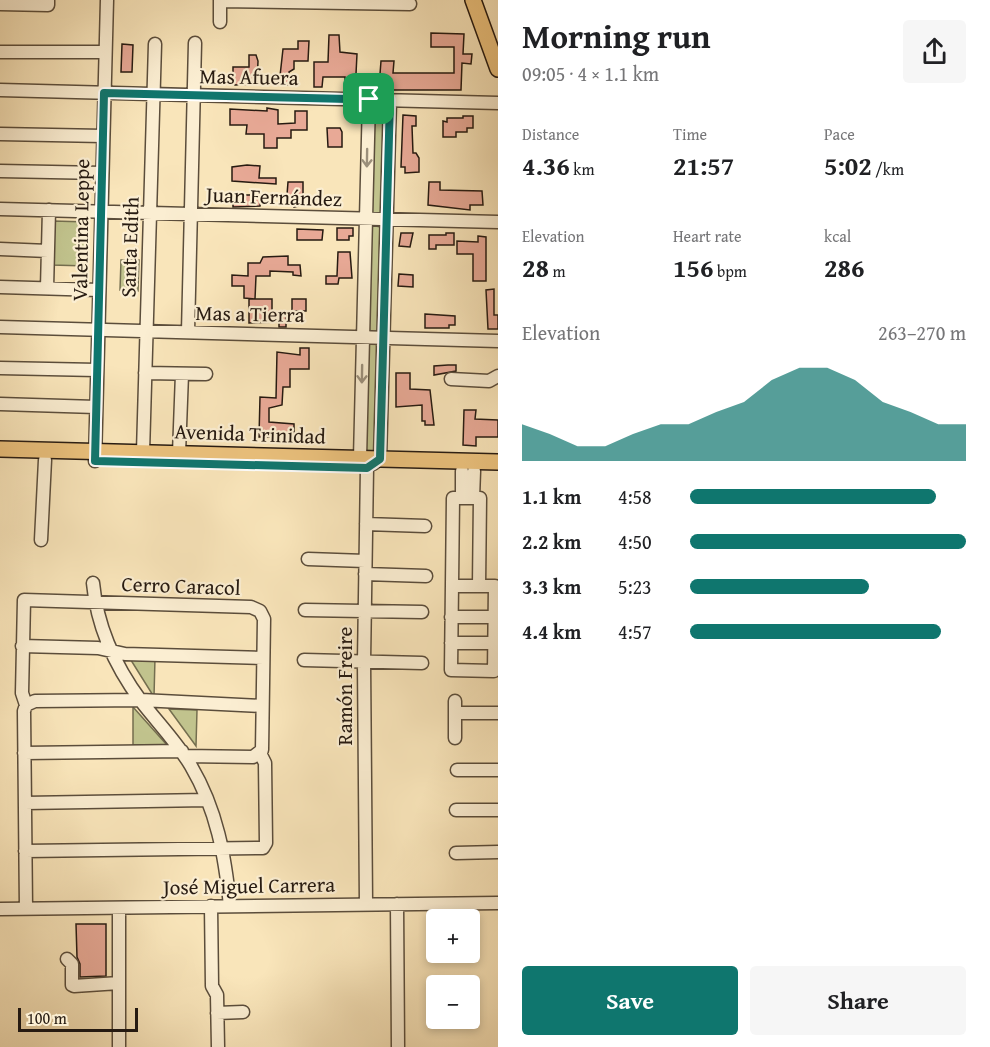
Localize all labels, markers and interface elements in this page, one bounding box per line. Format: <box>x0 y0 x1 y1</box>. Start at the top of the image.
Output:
text: Morning run <box>522 12 711 60</box>
button: share <box>903 20 966 83</box>
text: 09:05 · 4 × 1.1 km <box>522 59 659 88</box>
street label: Mas Afuera <box>199 60 299 93</box>
pin <box>343 73 394 124</box>
icon: arrive <box>352 82 385 115</box>
text: Distance <box>522 122 579 146</box>
text: Time <box>673 122 707 146</box>
text: Pace <box>824 122 855 146</box>
text: 4.36 <box>522 146 570 185</box>
text: 21:57 <box>673 146 734 185</box>
text: 5:02 <box>824 146 872 185</box>
one-way arrow <box>362 147 373 167</box>
text: km <box>570 157 594 181</box>
text: /km <box>872 157 904 181</box>
street label: Valentina Leppe <box>64 158 97 301</box>
street label: Juan Fernández <box>203 179 343 214</box>
street label: Santa Edith <box>112 196 147 298</box>
text: Elevation <box>522 224 585 248</box>
text: Heart rate <box>673 224 742 248</box>
text: kcal <box>824 224 851 248</box>
text: 28 <box>522 248 549 287</box>
text: 156 <box>673 248 713 287</box>
text: 286 <box>824 248 864 287</box>
text: m <box>549 259 566 283</box>
text: bpm <box>713 259 747 283</box>
street label: Mas a Tierra <box>195 297 305 330</box>
text: Elevation <box>522 318 600 347</box>
text: 263–270 m <box>878 318 966 347</box>
one-way arrow <box>356 363 368 383</box>
street label: Avenida Trinidad <box>174 415 327 452</box>
text: 1.1 km <box>522 482 581 511</box>
text: 4:58 <box>618 482 652 511</box>
text: 2.2 km <box>522 527 581 556</box>
text: 4:50 <box>618 527 652 556</box>
street label: Cerro Caracol <box>121 568 241 603</box>
text: 3.3 km <box>522 572 581 601</box>
text: 5:23 <box>618 572 652 601</box>
text: 4.4 km <box>522 617 581 646</box>
text: 4:57 <box>618 617 652 646</box>
street label: Ramón Freire <box>329 626 360 745</box>
street label: José Miguel Carrera <box>160 869 335 903</box>
map controls <box>426 909 480 1029</box>
button: + <box>426 909 480 963</box>
button: Save <box>522 966 738 1035</box>
button: Share <box>750 966 966 1035</box>
button: − <box>426 975 480 1029</box>
scale bar <box>18 1005 138 1032</box>
text: 100 m <box>27 1006 67 1030</box>

